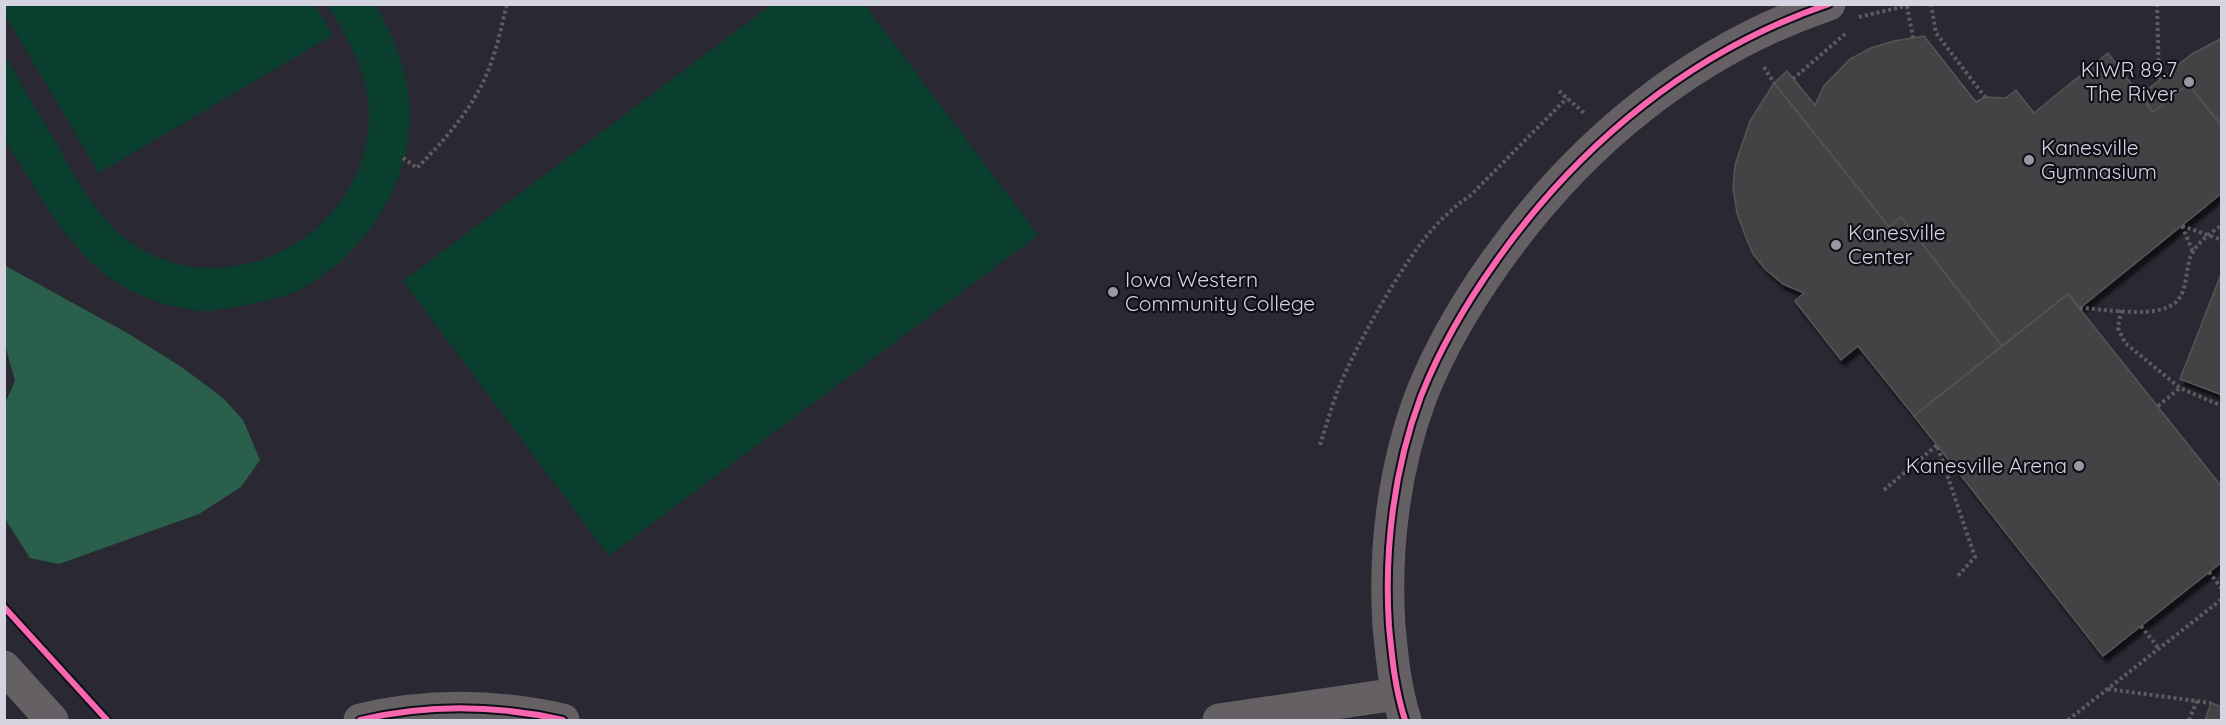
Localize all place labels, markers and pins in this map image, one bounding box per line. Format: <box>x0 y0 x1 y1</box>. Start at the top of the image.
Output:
place label: KIWR 89.7 The River <box>2081 56 2177 106</box>
marker: KIWR 89.7 The River <box>2182 75 2196 89</box>
place label: Kanesville Gymnasium <box>2041 134 2157 184</box>
marker: Kanesville Gymnasium <box>2022 153 2036 167</box>
place label: Kanesville Center <box>1848 219 1946 269</box>
marker: Kanesville Center <box>1829 238 1843 252</box>
place label: Iowa Western Community College <box>1125 266 1315 316</box>
marker: Iowa Western Community College <box>1106 285 1120 299</box>
place label: Kanesville Arena <box>1906 452 2067 478</box>
marker: Kanesville Arena <box>2072 459 2086 473</box>

